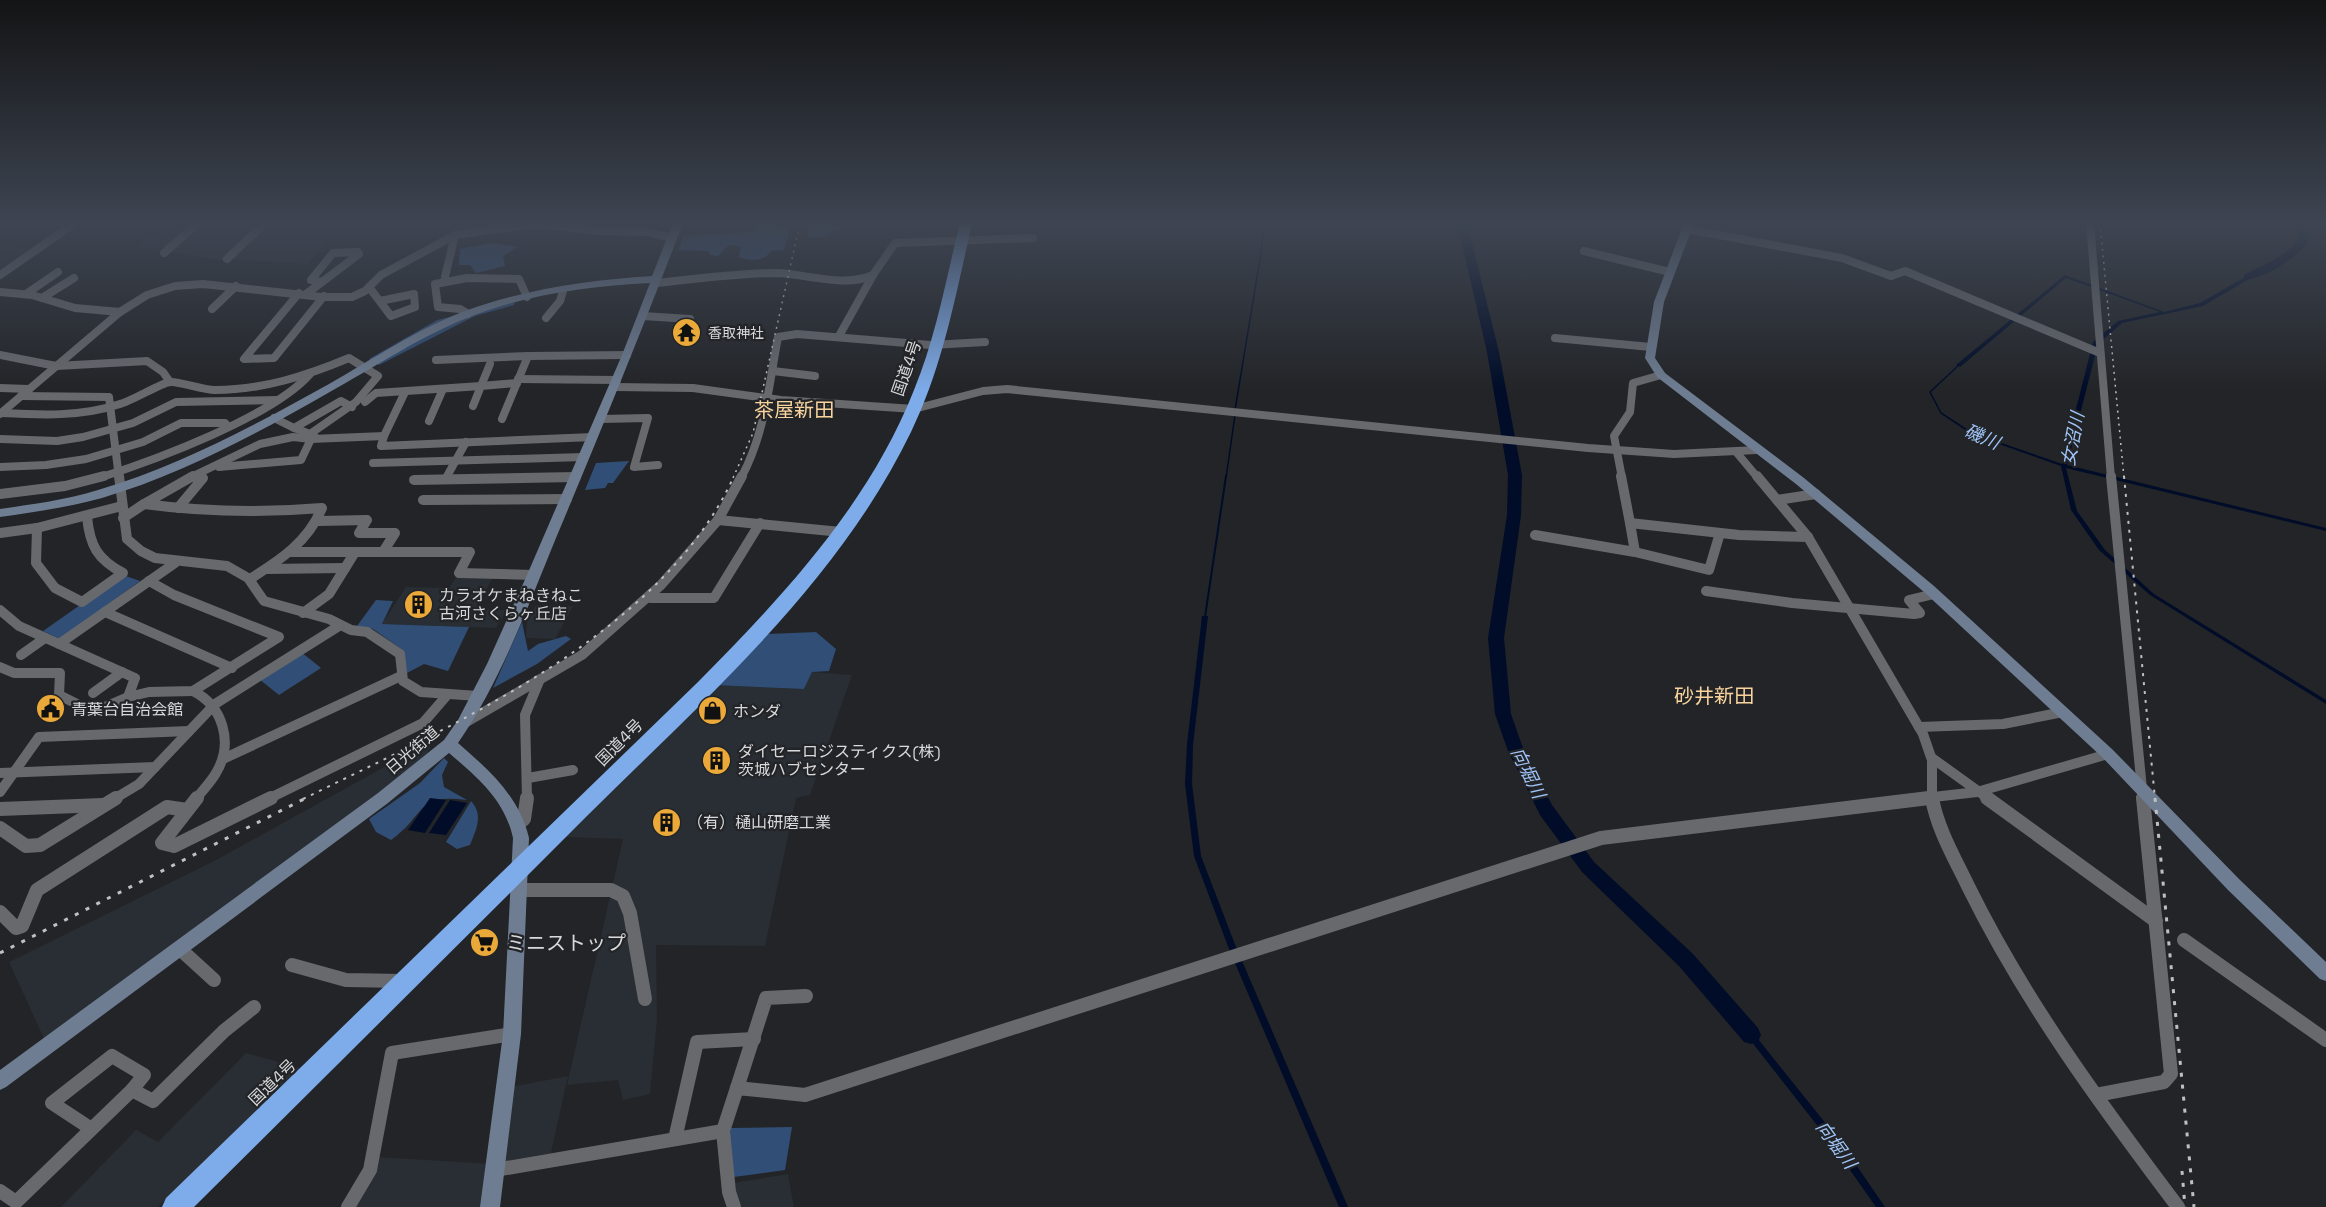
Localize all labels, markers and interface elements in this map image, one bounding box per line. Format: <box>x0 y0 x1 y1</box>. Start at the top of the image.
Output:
temple icon: 香取神社 <box>671 317 703 349</box>
place label: 香取神社 <box>708 324 764 342</box>
street label: 国道4号 <box>887 337 926 399</box>
district label: 茶屋新田 <box>754 397 834 423</box>
water label: 女沼川 <box>2056 408 2089 468</box>
water label: 磯川 <box>1961 419 2005 455</box>
place label: カラオケまねきねこ 古河さくらヶ丘店 <box>439 585 583 624</box>
building icon: カラオケまねきねこ 古河さくらヶ丘店 <box>402 588 434 620</box>
district label: 砂井新田 <box>1674 683 1754 709</box>
public building icon: 青葉台自治会館 <box>34 693 66 725</box>
shop icon: ホンダ <box>696 695 728 727</box>
place label: 青葉台自治会館 <box>71 699 183 720</box>
place label: ホンダ <box>733 701 781 722</box>
street label: 国道4号 <box>591 714 647 770</box>
street label: 日光街道 <box>381 721 443 779</box>
place label: ダイセーロジスティクス(株) 茨城ハブセンター <box>738 741 941 780</box>
water label: 向堀川 <box>1506 743 1551 804</box>
building icon: ダイセーロジスティクス(株) 茨城ハブセンター <box>701 744 733 776</box>
building icon: （有）樋山研磨工業 <box>650 806 682 838</box>
place label: （有）樋山研磨工業 <box>687 812 831 833</box>
supermarket icon: ミニストップ <box>469 927 501 959</box>
place label: ミニストップ <box>506 930 626 956</box>
street label: 国道4号 <box>244 1055 301 1110</box>
water label: 向堀川 <box>1811 1116 1863 1175</box>

